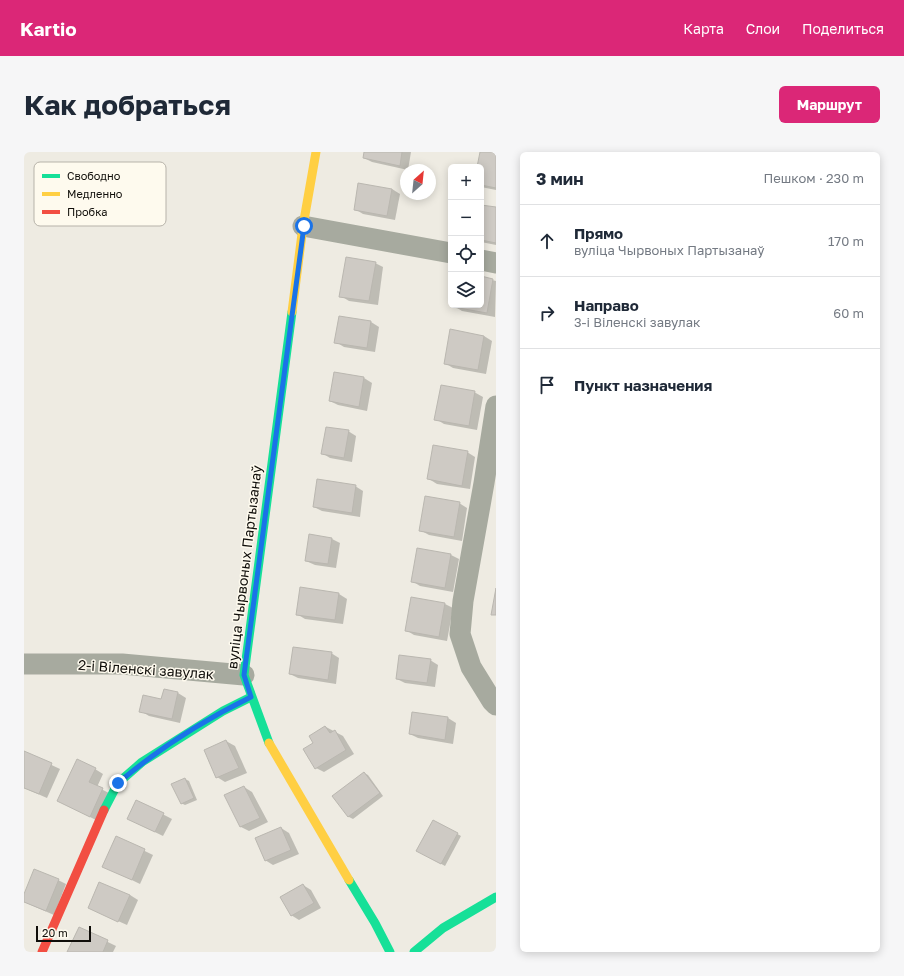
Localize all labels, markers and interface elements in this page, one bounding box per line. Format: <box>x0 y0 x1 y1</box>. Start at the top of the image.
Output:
text: Kartio <box>20 17 77 40</box>
text: Карта <box>683 20 724 37</box>
text: Слои <box>746 20 780 37</box>
text: Поделиться <box>802 20 884 37</box>
button: Маршрут <box>779 86 880 123</box>
text: Как добраться <box>24 88 231 121</box>
legend <box>34 162 166 226</box>
north arrow <box>400 164 436 200</box>
map controls <box>448 164 484 308</box>
button: + <box>448 164 484 200</box>
text: 3 мин <box>536 168 584 189</box>
text: Свободно <box>67 169 121 182</box>
text: Пешком · 230 m <box>763 170 864 186</box>
text: Медленно <box>67 187 123 200</box>
button: − <box>448 200 484 236</box>
text: Пробка <box>67 205 108 218</box>
route start <box>295 217 313 235</box>
text: Прямо <box>574 224 623 242</box>
icon: ahead <box>536 230 558 252</box>
text: 170 m <box>828 233 864 249</box>
button: locate <box>448 236 484 272</box>
text: вуліца Чырвоных Партызанаў <box>574 242 764 258</box>
button: layers <box>448 272 484 308</box>
text: Направо <box>574 296 639 314</box>
icon: right <box>536 302 558 324</box>
text: 60 m <box>833 305 864 321</box>
text: 3-і Віленскі завулак <box>574 314 701 330</box>
icon: arrive <box>536 374 558 396</box>
text: Пункт назначения <box>574 376 712 394</box>
street label: вуліца Чырвоных Партызанаў <box>223 464 265 670</box>
street label: 2-і Віленскі завулак <box>77 656 215 682</box>
route end <box>109 774 127 792</box>
scale bar <box>36 924 91 943</box>
text: 20 m <box>42 926 68 939</box>

